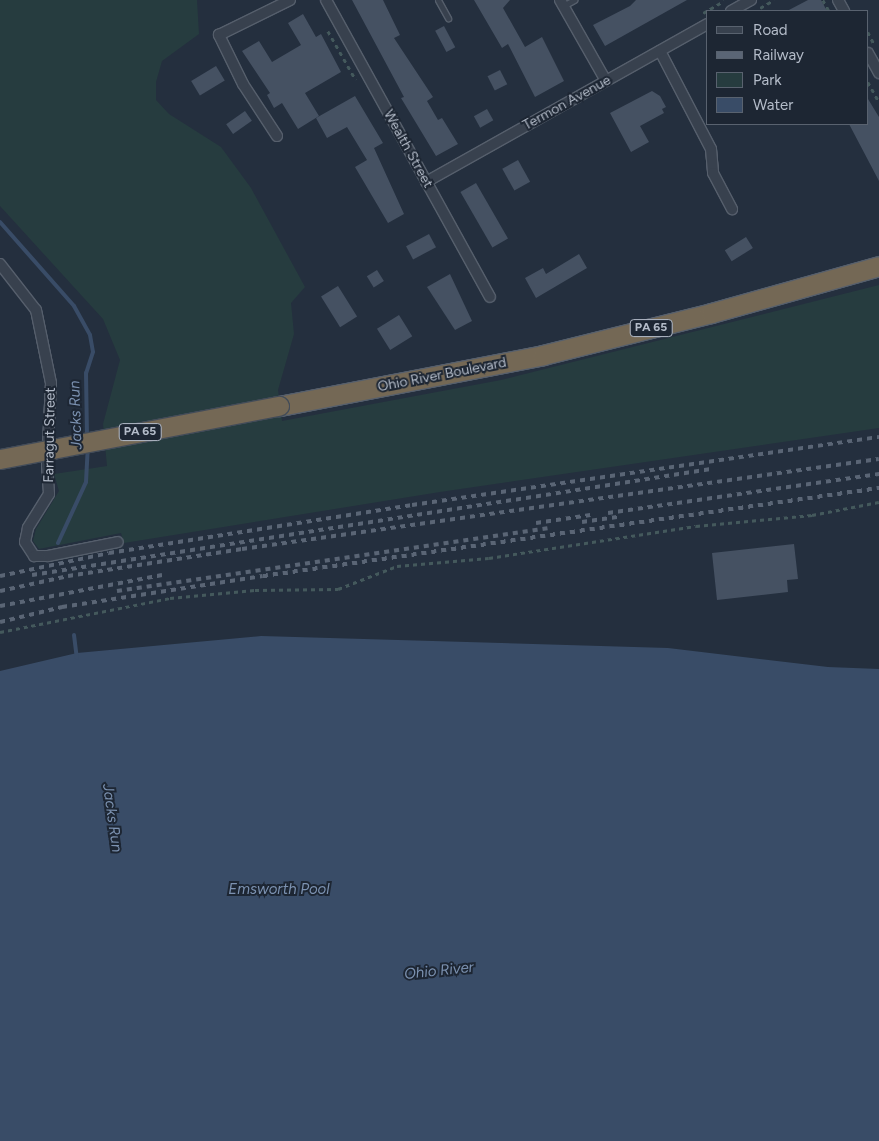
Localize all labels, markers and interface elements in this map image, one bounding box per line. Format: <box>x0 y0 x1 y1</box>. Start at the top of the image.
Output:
legend <box>706 10 869 125</box>
text: Road <box>753 21 788 39</box>
text: Railway <box>753 46 804 64</box>
text: Park <box>753 71 782 89</box>
street label: Termon Avenue <box>520 72 614 134</box>
text: Water <box>753 96 793 114</box>
street label: Wealth Street <box>380 107 436 191</box>
road number: PA 65 <box>628 318 674 338</box>
street label: Ohio River Boulevard <box>376 354 508 396</box>
water label: Jacks Run <box>66 380 86 450</box>
street label: Farragut Street <box>41 387 59 483</box>
road number: PA 65 <box>118 422 162 442</box>
water label: Jacks Run <box>98 783 126 853</box>
water label: Emsworth Pool <box>228 881 330 899</box>
water label: Ohio River <box>403 958 475 984</box>

